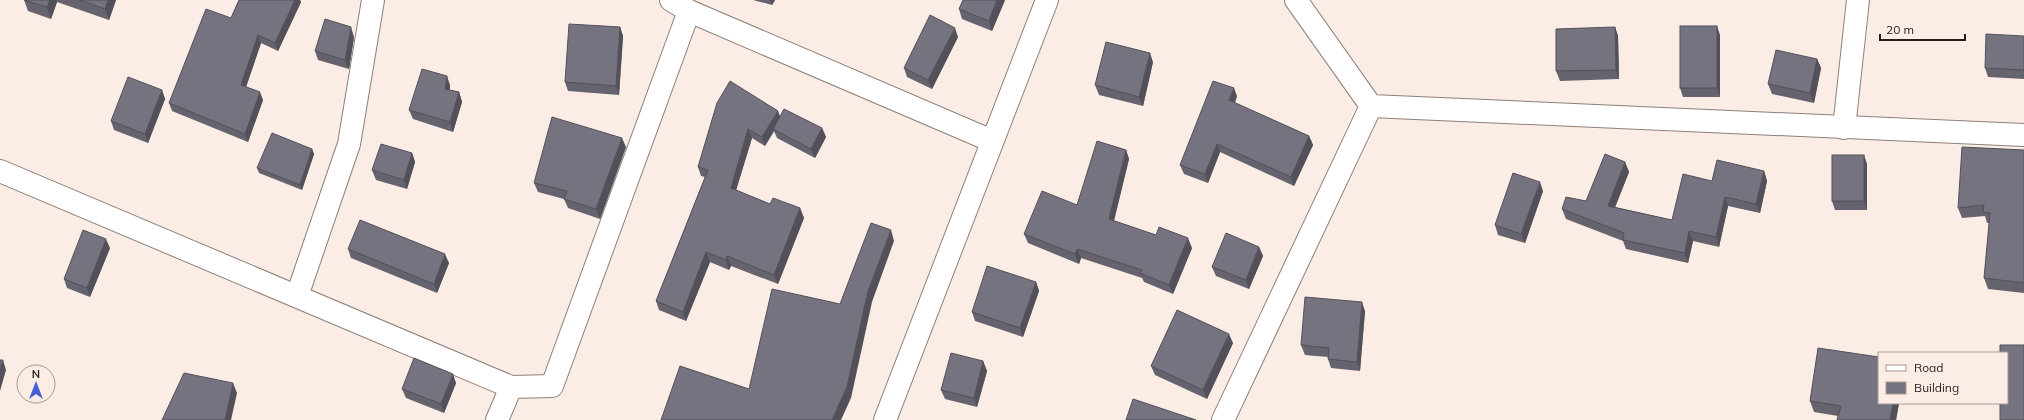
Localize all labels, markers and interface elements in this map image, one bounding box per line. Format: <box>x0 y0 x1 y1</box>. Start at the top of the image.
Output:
scale bar <box>1880 16 1965 42</box>
text: 20 m <box>1886 22 1914 37</box>
legend <box>1878 352 2008 404</box>
text: Road <box>1914 360 1943 375</box>
north arrow <box>16 364 56 404</box>
text: N <box>32 367 40 381</box>
text: Building <box>1914 380 1959 395</box>

